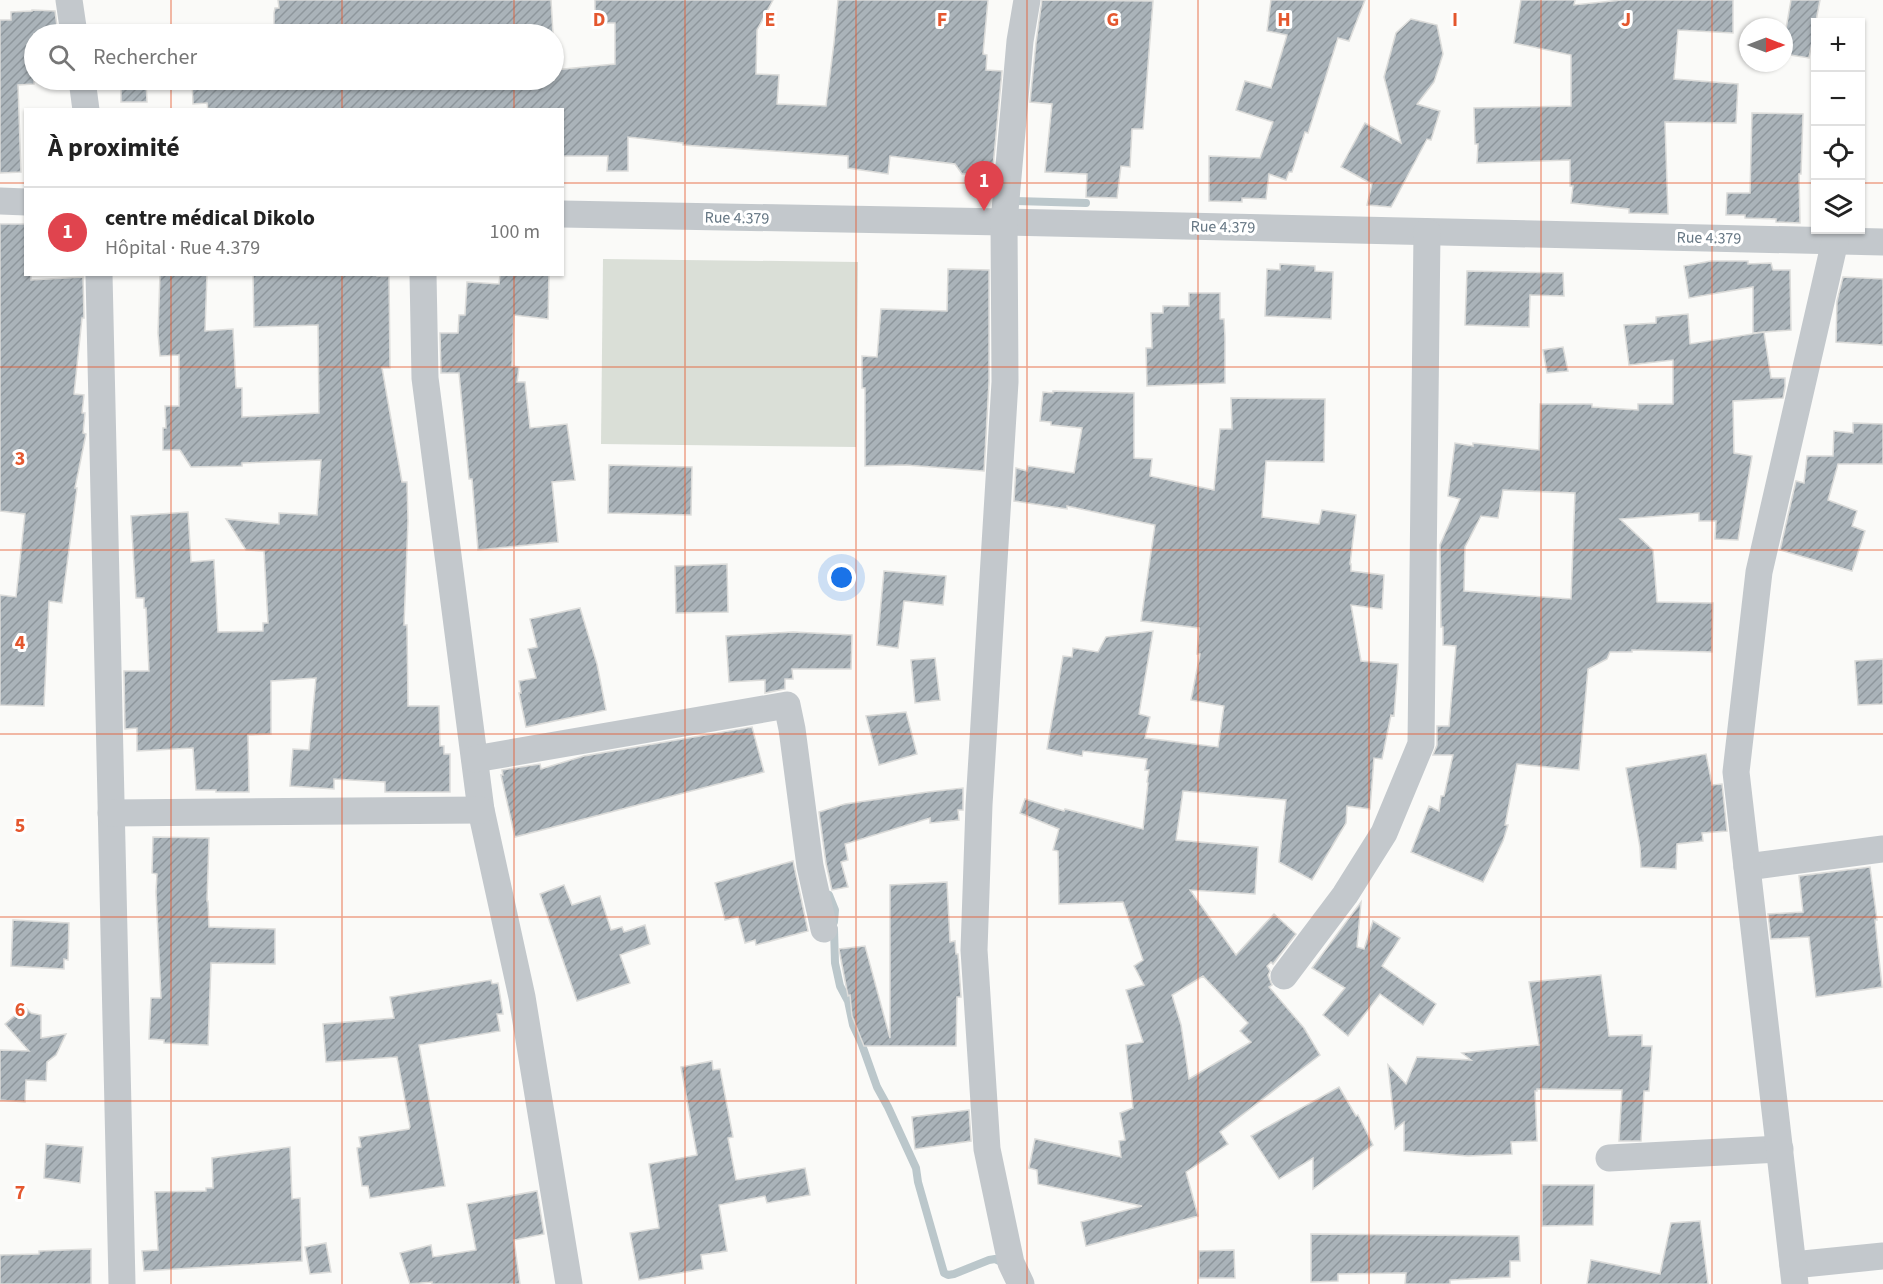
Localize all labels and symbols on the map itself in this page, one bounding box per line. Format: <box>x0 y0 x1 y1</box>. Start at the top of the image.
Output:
text: D <box>593 6 605 34</box>
text: E <box>765 6 775 34</box>
text: F <box>937 6 947 34</box>
text: G <box>1107 6 1119 34</box>
text: H <box>1277 6 1291 34</box>
text: I <box>1452 6 1458 34</box>
text: J <box>1621 6 1631 34</box>
north arrow <box>1739 18 1793 72</box>
pin: 1 <box>964 162 1004 211</box>
street label: Rue 4.379 <box>704 206 770 230</box>
street label: Rue 4.379 <box>1190 215 1256 239</box>
street label: Rue 4.379 <box>1676 226 1742 250</box>
text: 3 <box>15 445 25 473</box>
your location <box>827 563 856 592</box>
text: 4 <box>15 629 26 657</box>
text: 5 <box>15 812 25 840</box>
text: 6 <box>15 996 25 1024</box>
text: 7 <box>15 1179 25 1207</box>

